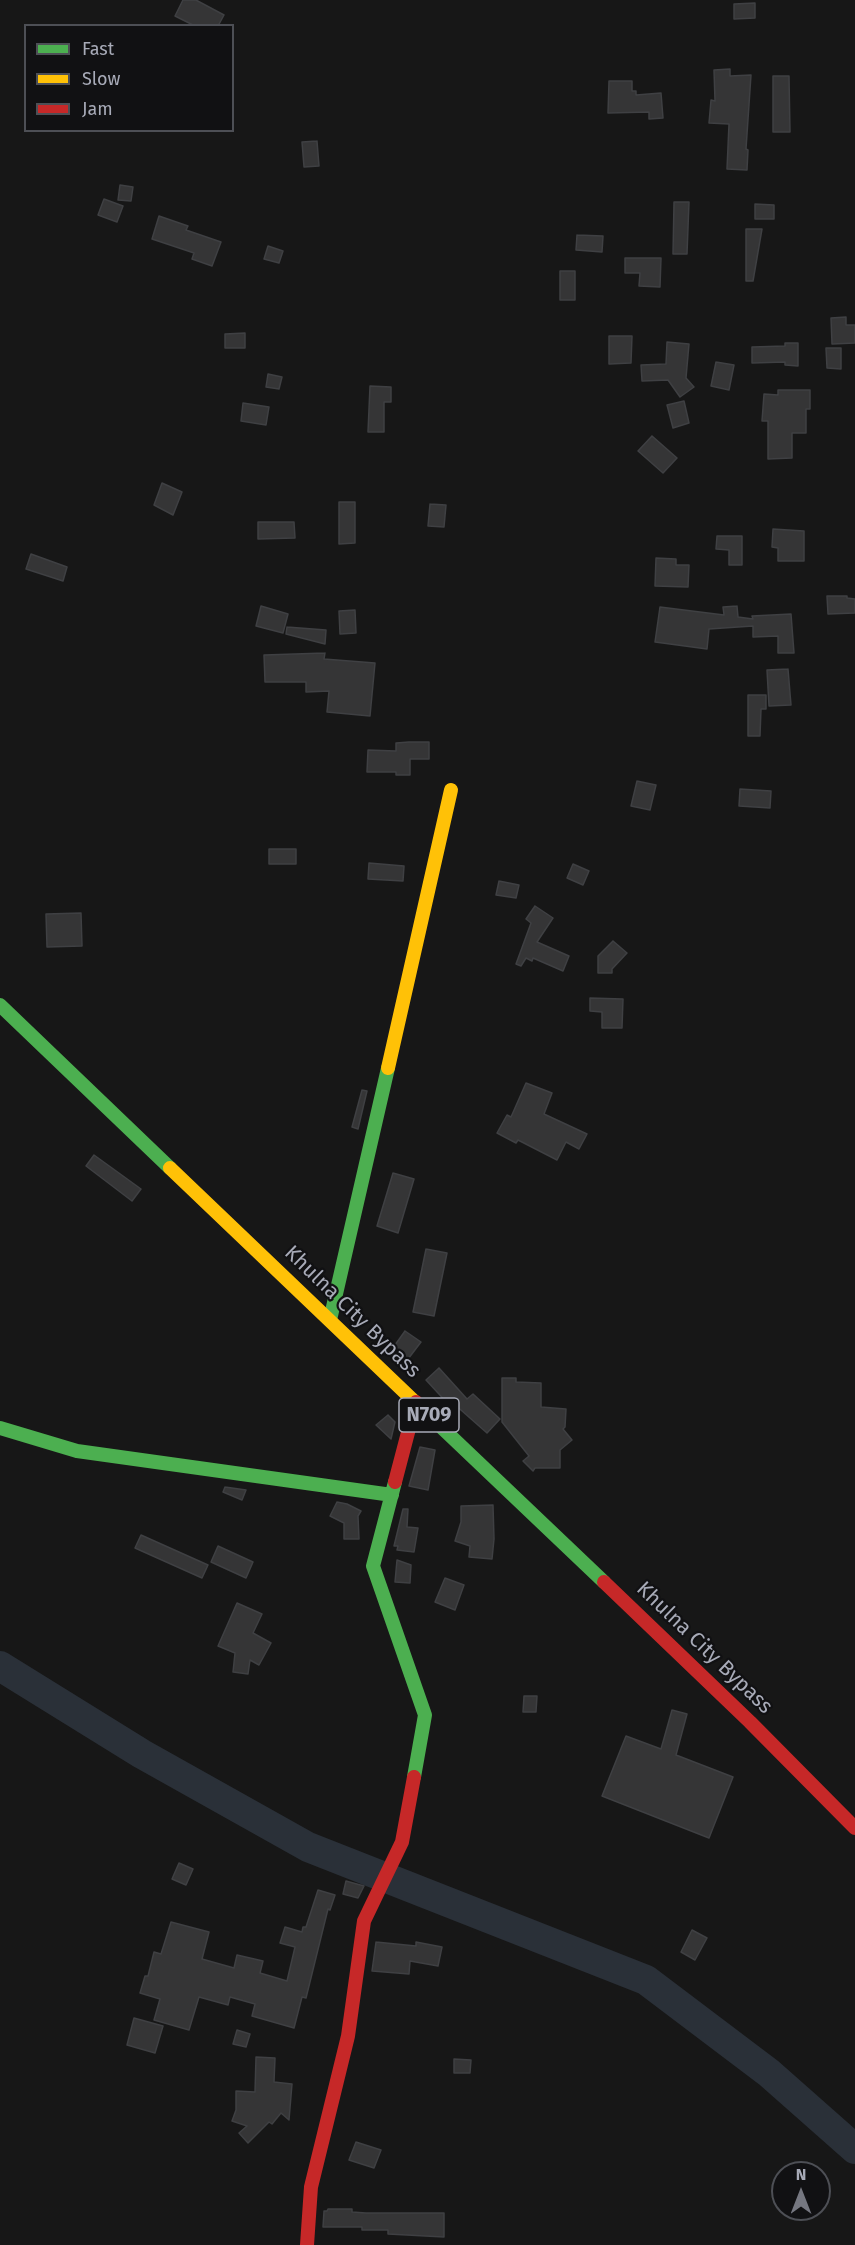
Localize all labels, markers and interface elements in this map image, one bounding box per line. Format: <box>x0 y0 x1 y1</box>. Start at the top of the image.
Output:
legend <box>24 24 234 132</box>
text: Fast <box>82 38 114 60</box>
text: Slow <box>82 68 120 90</box>
text: Jam <box>82 98 113 120</box>
street label: Khulna City Bypass <box>279 1241 425 1383</box>
road number: N709 <box>399 1398 459 1432</box>
street label: Khulna City Bypass <box>631 1577 777 1719</box>
north arrow <box>771 2161 831 2221</box>
text: N <box>796 2165 806 2184</box>

